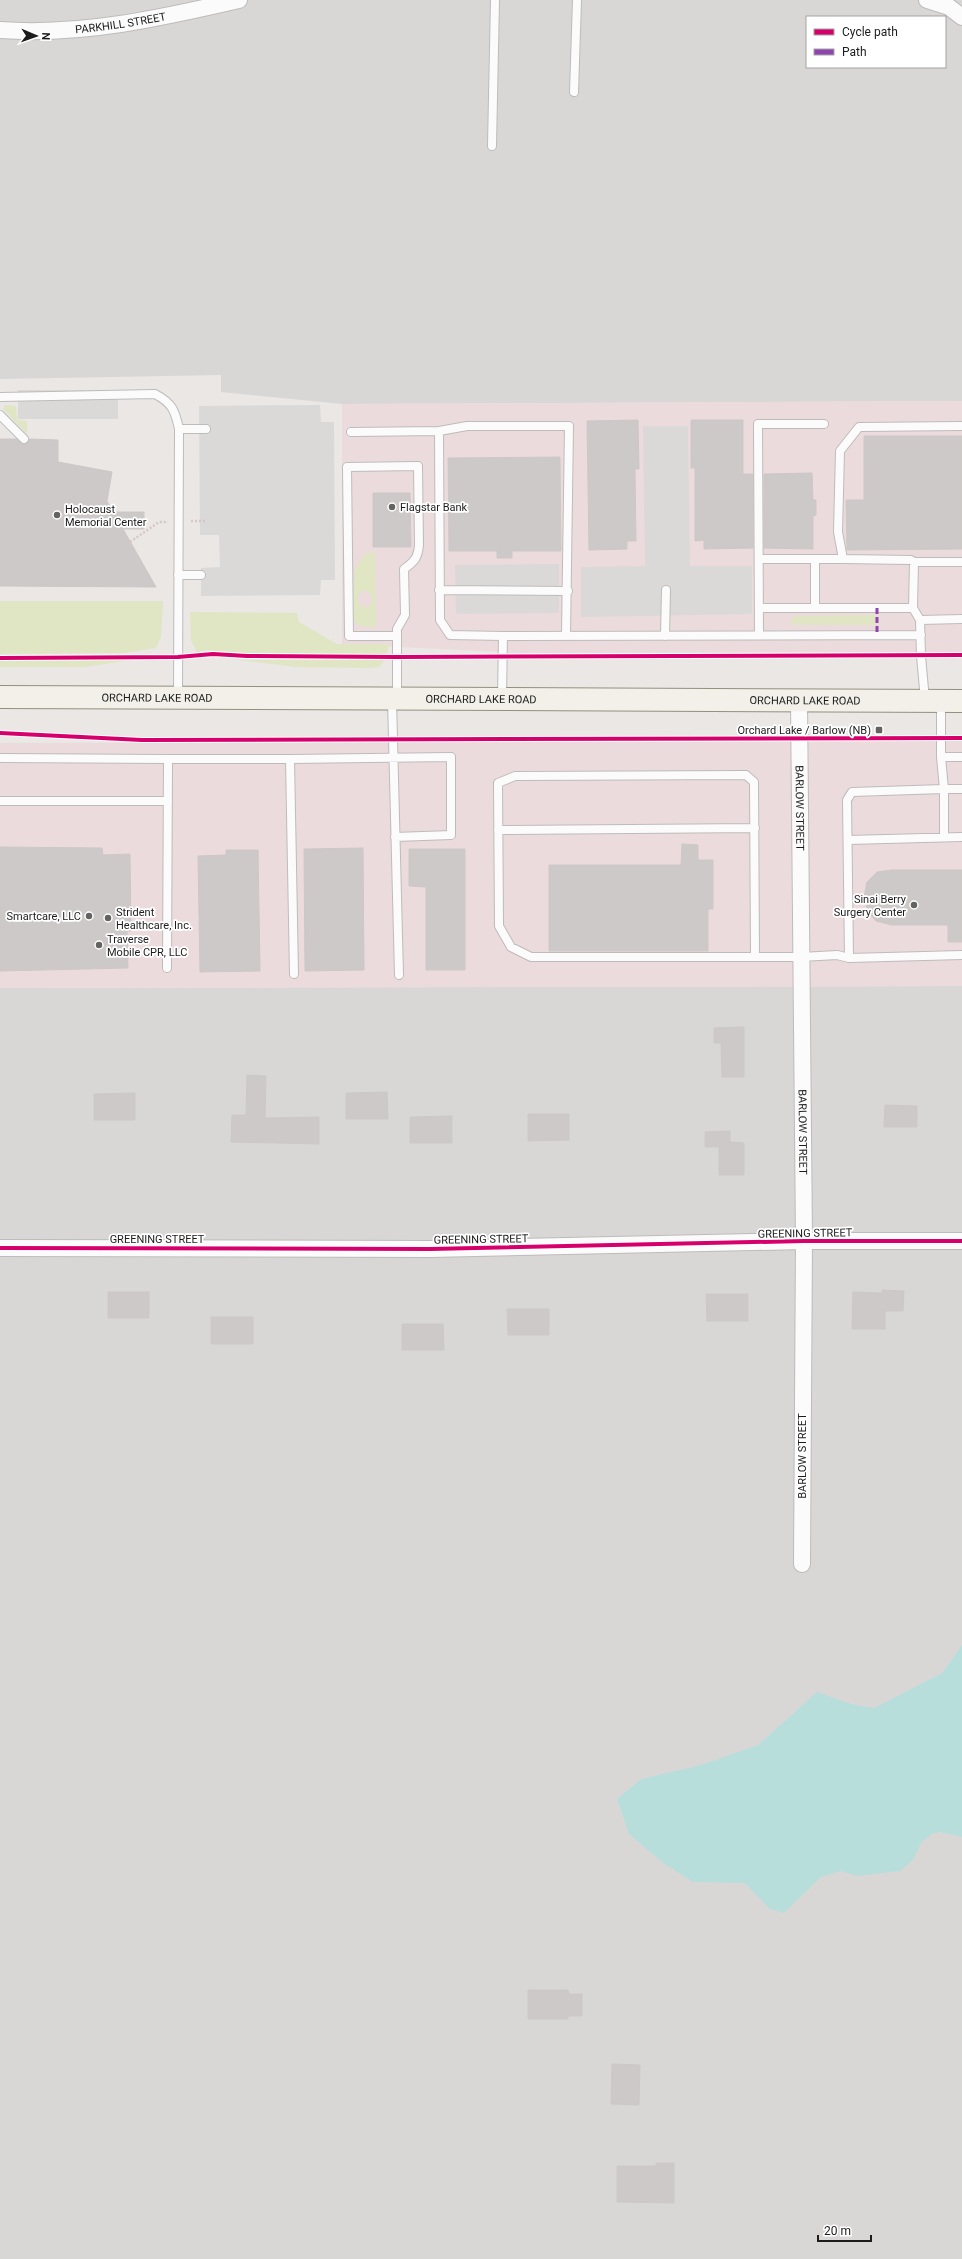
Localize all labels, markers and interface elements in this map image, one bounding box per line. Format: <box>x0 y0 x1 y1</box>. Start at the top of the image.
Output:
street label: PARKHILL STREET <box>75 10 167 36</box>
north arrow <box>16 16 56 56</box>
legend <box>806 16 946 68</box>
text: Cycle path <box>842 25 898 39</box>
text: N <box>39 32 52 41</box>
text: Path <box>842 45 867 59</box>
place label: Flagstar Bank <box>400 501 468 514</box>
marker: Flagstar Bank <box>387 502 397 512</box>
place label: Holocaust Memorial Center <box>65 503 147 529</box>
marker: Holocaust Memorial Center <box>52 510 62 520</box>
street label: ORCHARD LAKE ROAD <box>101 691 213 705</box>
street label: ORCHARD LAKE ROAD <box>425 693 537 706</box>
street label: ORCHARD LAKE ROAD <box>749 694 861 708</box>
place label: Orchard Lake / Barlow (NB) <box>737 724 871 737</box>
marker: Orchard Lake / Barlow (NB) <box>874 725 884 735</box>
street label: BARLOW STREET <box>793 765 806 851</box>
place label: Sinai Berry Surgery Center <box>834 893 907 919</box>
marker: Sinai Berry Surgery Center <box>909 900 919 910</box>
place label: Strident Healthcare, Inc. <box>116 906 192 932</box>
place label: Smartcare, LLC <box>6 910 81 923</box>
marker: Smartcare, LLC <box>84 911 94 921</box>
marker: Strident Healthcare, Inc. <box>103 913 113 923</box>
place label: Traverse Mobile CPR, LLC <box>107 933 187 959</box>
marker: Traverse Mobile CPR, LLC <box>94 940 104 950</box>
street label: BARLOW STREET <box>796 1089 809 1175</box>
street label: GREENING STREET <box>758 1226 853 1241</box>
street label: GREENING STREET <box>434 1232 529 1247</box>
street label: GREENING STREET <box>110 1233 205 1246</box>
street label: BARLOW STREET <box>796 1413 809 1499</box>
scale bar <box>818 2217 871 2243</box>
text: 20 m <box>824 2224 851 2238</box>

